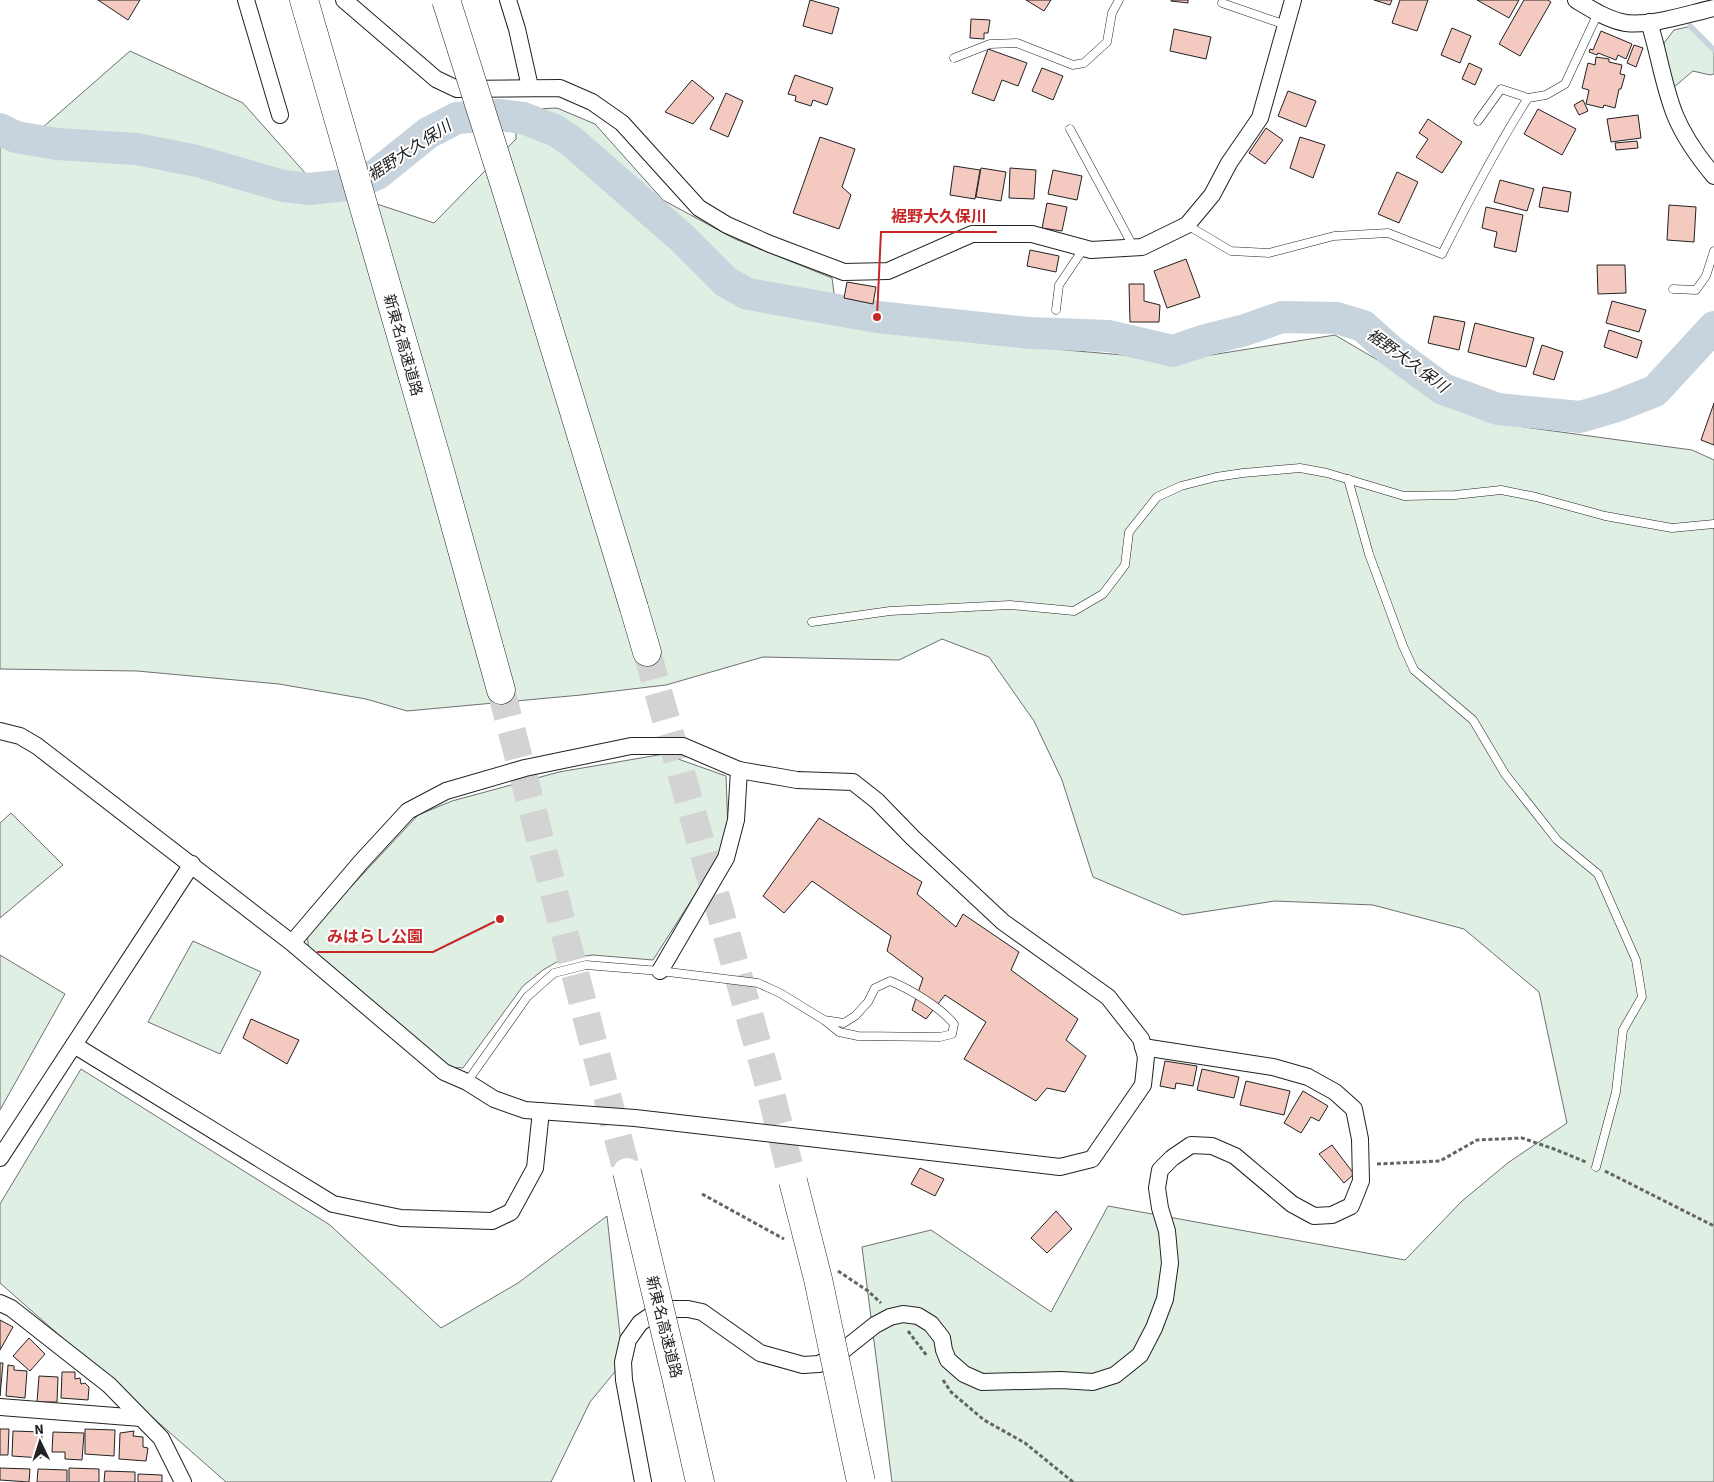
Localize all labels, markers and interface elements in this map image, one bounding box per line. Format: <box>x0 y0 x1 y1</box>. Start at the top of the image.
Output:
water label: 裾野大久保川 <box>363 114 457 186</box>
callout: 裾野大久保川 <box>881 201 997 232</box>
text: 裾野大久保川 <box>891 206 987 228</box>
street label: 新東名高速道路 <box>378 292 427 399</box>
water label: 裾野大久保川 <box>1362 324 1454 399</box>
callout: みはらし公園 <box>317 921 433 952</box>
text: みはらし公園 <box>327 926 423 948</box>
street label: 新東名高速道路 <box>641 1274 686 1381</box>
north arrow <box>15 1417 65 1467</box>
text: N <box>34 1420 45 1440</box>

